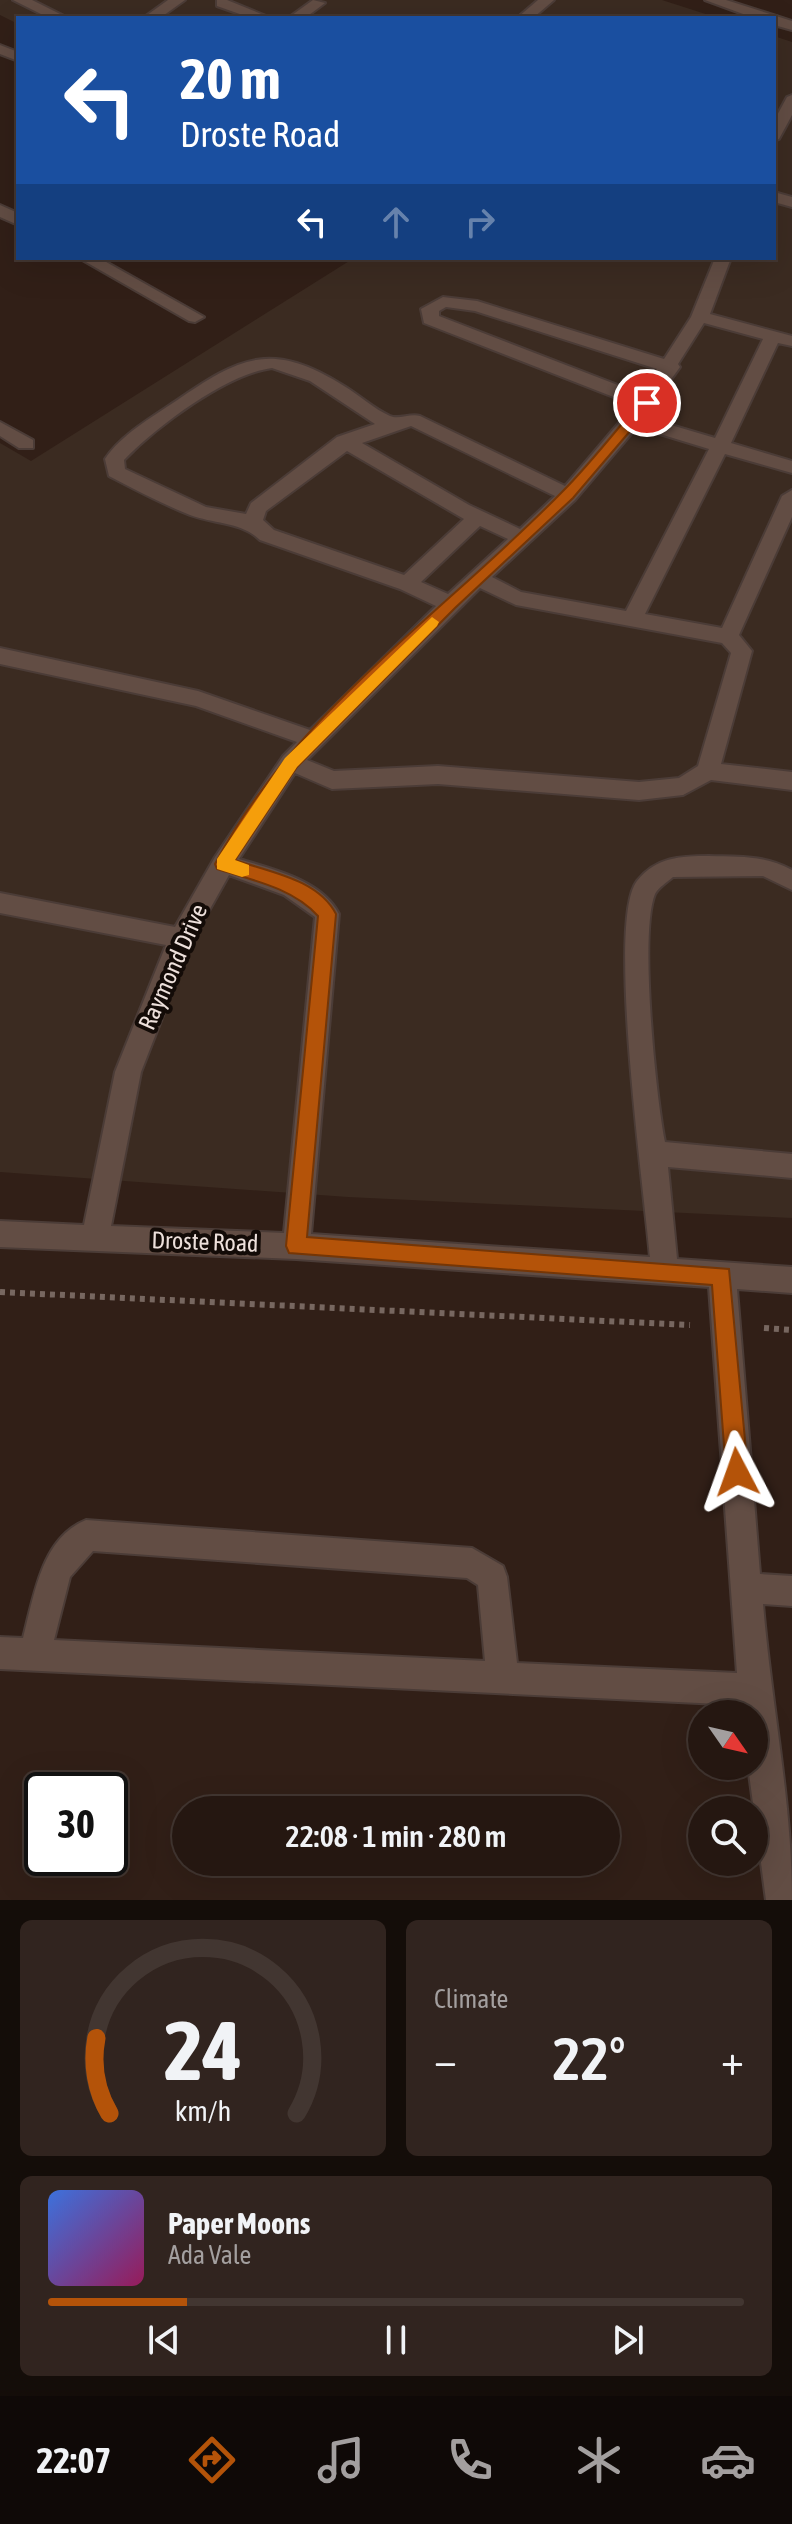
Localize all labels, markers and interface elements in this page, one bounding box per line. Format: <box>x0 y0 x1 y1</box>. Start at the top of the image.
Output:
text: 20 m <box>180 47 281 111</box>
icon: left <box>48 48 152 152</box>
text: Droste Road <box>180 113 340 155</box>
icon: left <box>290 200 334 244</box>
icon: ahead <box>374 200 418 244</box>
icon: right <box>458 200 502 244</box>
pin <box>613 369 681 437</box>
icon: arrive <box>625 381 669 425</box>
street label: Raymond Drive <box>133 900 212 1034</box>
street label: Droste Road <box>151 1226 259 1257</box>
position arrow <box>695 1430 779 1514</box>
north arrow <box>688 1700 768 1780</box>
map controls <box>688 1700 768 1876</box>
speed limit sign: 30 <box>24 1772 128 1876</box>
button: search <box>688 1796 768 1876</box>
text: 22:08 · 1 min · 280 m <box>286 1819 506 1853</box>
text: Climate <box>434 1984 508 2014</box>
text: 24 <box>164 2002 242 2098</box>
text: 22° <box>553 2024 625 2093</box>
text: − <box>434 2034 457 2084</box>
text: + <box>721 2034 744 2084</box>
text: km/h <box>175 2094 231 2127</box>
text: Paper Moons <box>168 2206 310 2240</box>
text: Ada Vale <box>168 2240 251 2270</box>
icon: previous <box>142 2318 186 2362</box>
icon: pause <box>374 2318 418 2362</box>
icon: next <box>606 2318 650 2362</box>
icon: directions <box>184 2432 240 2488</box>
icon: music <box>313 2432 369 2488</box>
icon: phone <box>442 2432 498 2488</box>
icon: climate <box>571 2432 627 2488</box>
icon: car <box>700 2432 756 2488</box>
text: 22:07 <box>36 2439 111 2481</box>

